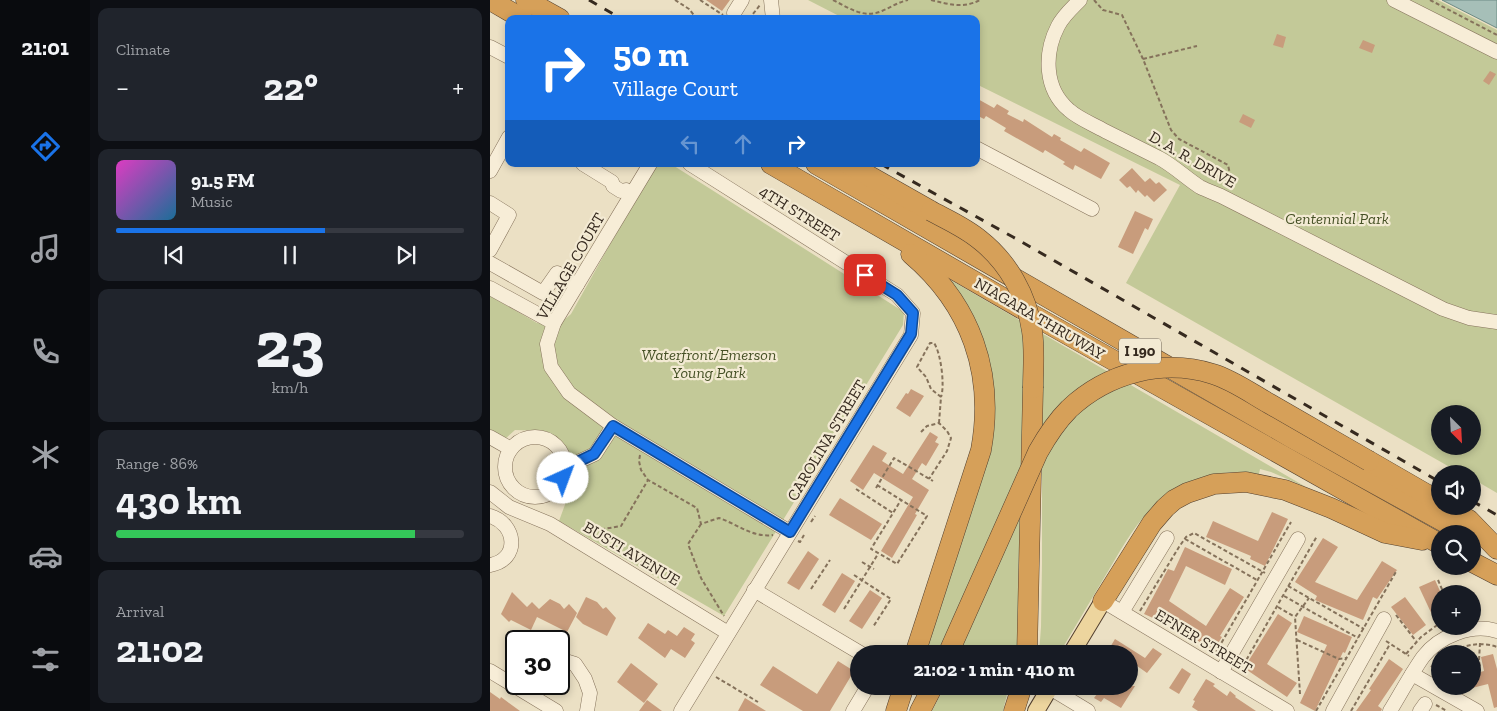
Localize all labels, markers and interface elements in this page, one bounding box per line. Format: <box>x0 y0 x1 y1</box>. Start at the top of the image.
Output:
text: 50 m <box>613 33 689 75</box>
text: 21:01 <box>21 34 69 61</box>
icon: right <box>530 35 595 100</box>
text: Climate <box>116 40 170 59</box>
text: 22° <box>263 64 318 110</box>
text: − <box>116 71 129 104</box>
text: + <box>452 71 464 104</box>
text: Village Court <box>613 75 738 102</box>
street label: D. A. R. DRIVE <box>1146 127 1240 192</box>
icon: directions <box>28 129 63 164</box>
icon: left <box>676 130 704 158</box>
icon: ahead <box>729 130 757 158</box>
icon: right <box>782 130 810 158</box>
text: 91.5 FM <box>191 169 255 192</box>
street label: 4TH STREET <box>756 181 843 246</box>
text: Music <box>191 192 233 211</box>
street label: VILLAGE COURT <box>532 209 609 324</box>
park label: Centennial Park <box>1285 209 1389 228</box>
icon: music <box>28 231 63 266</box>
icon: previous <box>160 241 188 269</box>
icon: pause <box>276 241 304 269</box>
icon: next <box>392 241 420 269</box>
pin <box>844 254 886 296</box>
icon: arrive <box>851 261 879 289</box>
street label: NIAGARA THRUWAY <box>971 273 1108 364</box>
text: 23 <box>255 306 325 384</box>
icon: phone <box>28 334 63 369</box>
road number: I 190 <box>1119 338 1161 364</box>
park label: Waterfront/Emerson Young Park <box>642 345 776 382</box>
street label: CAROLINA STREET <box>783 376 870 504</box>
text: km/h <box>272 378 308 397</box>
north arrow <box>1431 405 1481 455</box>
map controls <box>1431 405 1481 695</box>
icon: climate <box>28 437 63 472</box>
position arrow <box>536 451 588 503</box>
text: Range · 86% <box>116 454 198 473</box>
button: sound <box>1431 465 1481 515</box>
text: 430 km <box>116 478 241 524</box>
street label: BUSTI AVENUE <box>580 517 684 590</box>
button: search <box>1431 525 1481 575</box>
icon: car <box>28 539 63 574</box>
button: + <box>1431 585 1481 635</box>
text: Arrival <box>116 602 164 621</box>
street label: EFNER STREET <box>1152 605 1256 678</box>
text: 21:02 <box>116 626 203 672</box>
speed limit sign: 30 <box>505 630 570 695</box>
icon: filters <box>28 642 63 677</box>
button: − <box>1431 645 1481 695</box>
text: 21:02 · 1 min · 410 m <box>913 658 1075 681</box>

